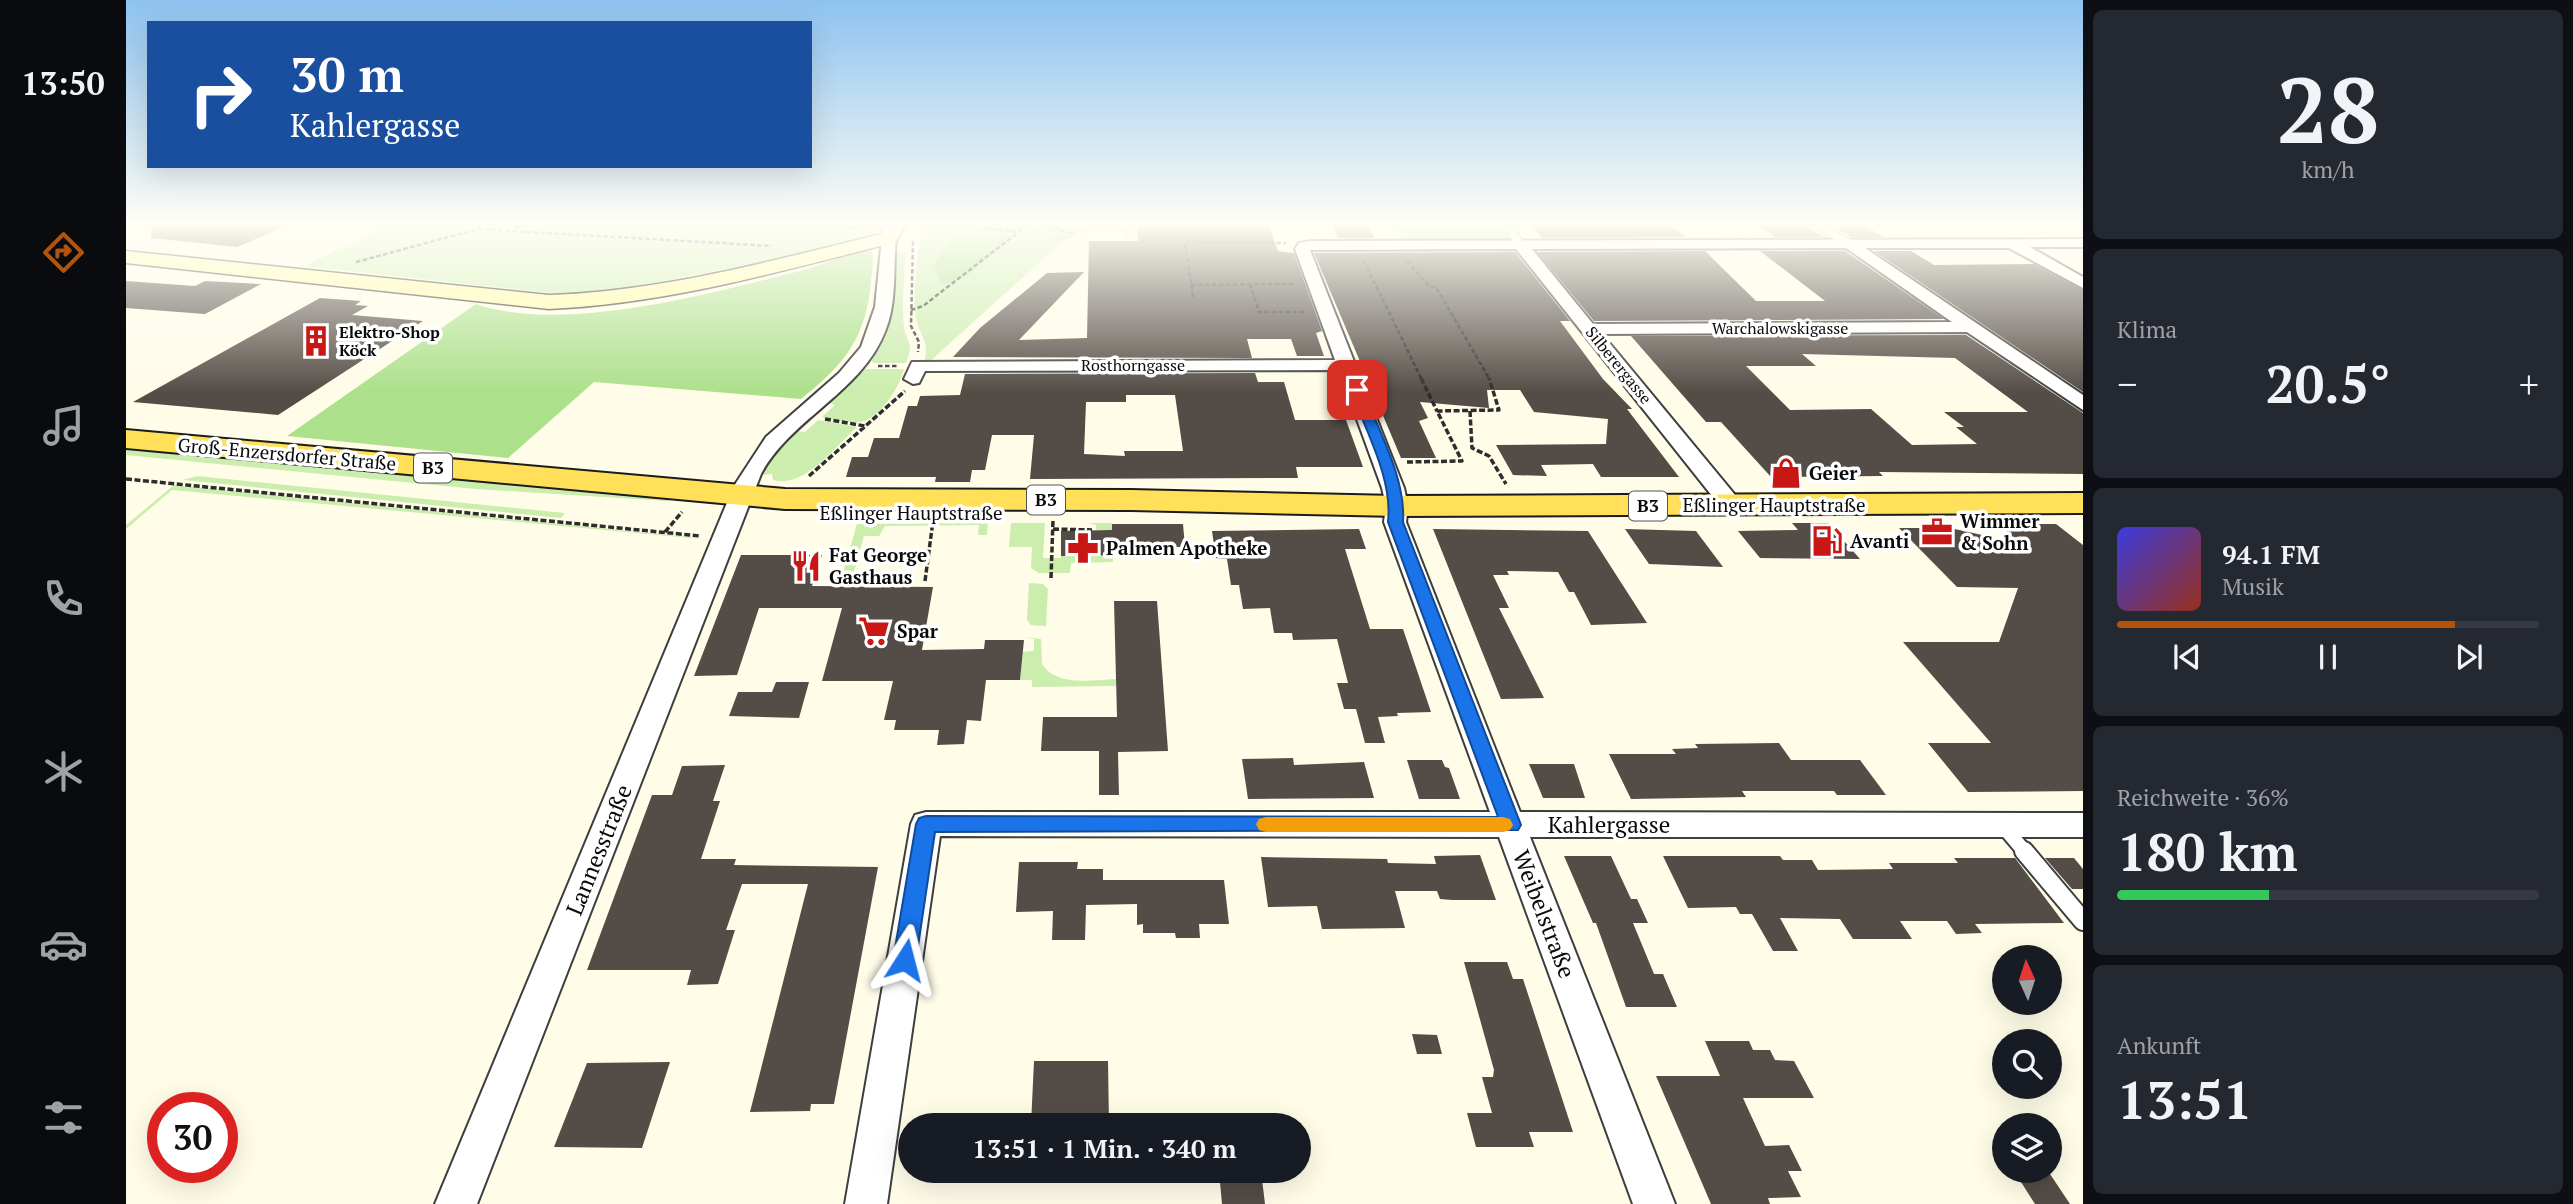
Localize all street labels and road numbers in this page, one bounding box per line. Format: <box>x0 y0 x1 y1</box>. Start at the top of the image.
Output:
street label: Warchalowskigasse <box>1712 317 1848 339</box>
street label: Silberergasse <box>1581 322 1657 408</box>
street label: Rosthorngasse <box>1081 354 1185 376</box>
street label: Groß-Enzersdorfer Straße <box>177 431 397 476</box>
road number: B3 <box>414 454 452 482</box>
road number: B3 <box>1027 486 1065 514</box>
road number: B3 <box>1629 492 1667 520</box>
street label: Eßlinger Hauptstraße <box>1682 492 1866 517</box>
street label: Eßlinger Hauptstraße <box>819 500 1003 525</box>
street label: Lannesstraße <box>558 780 639 920</box>
street label: Kahlergasse <box>1548 809 1670 840</box>
street label: Weibelstraße <box>1506 845 1583 982</box>

